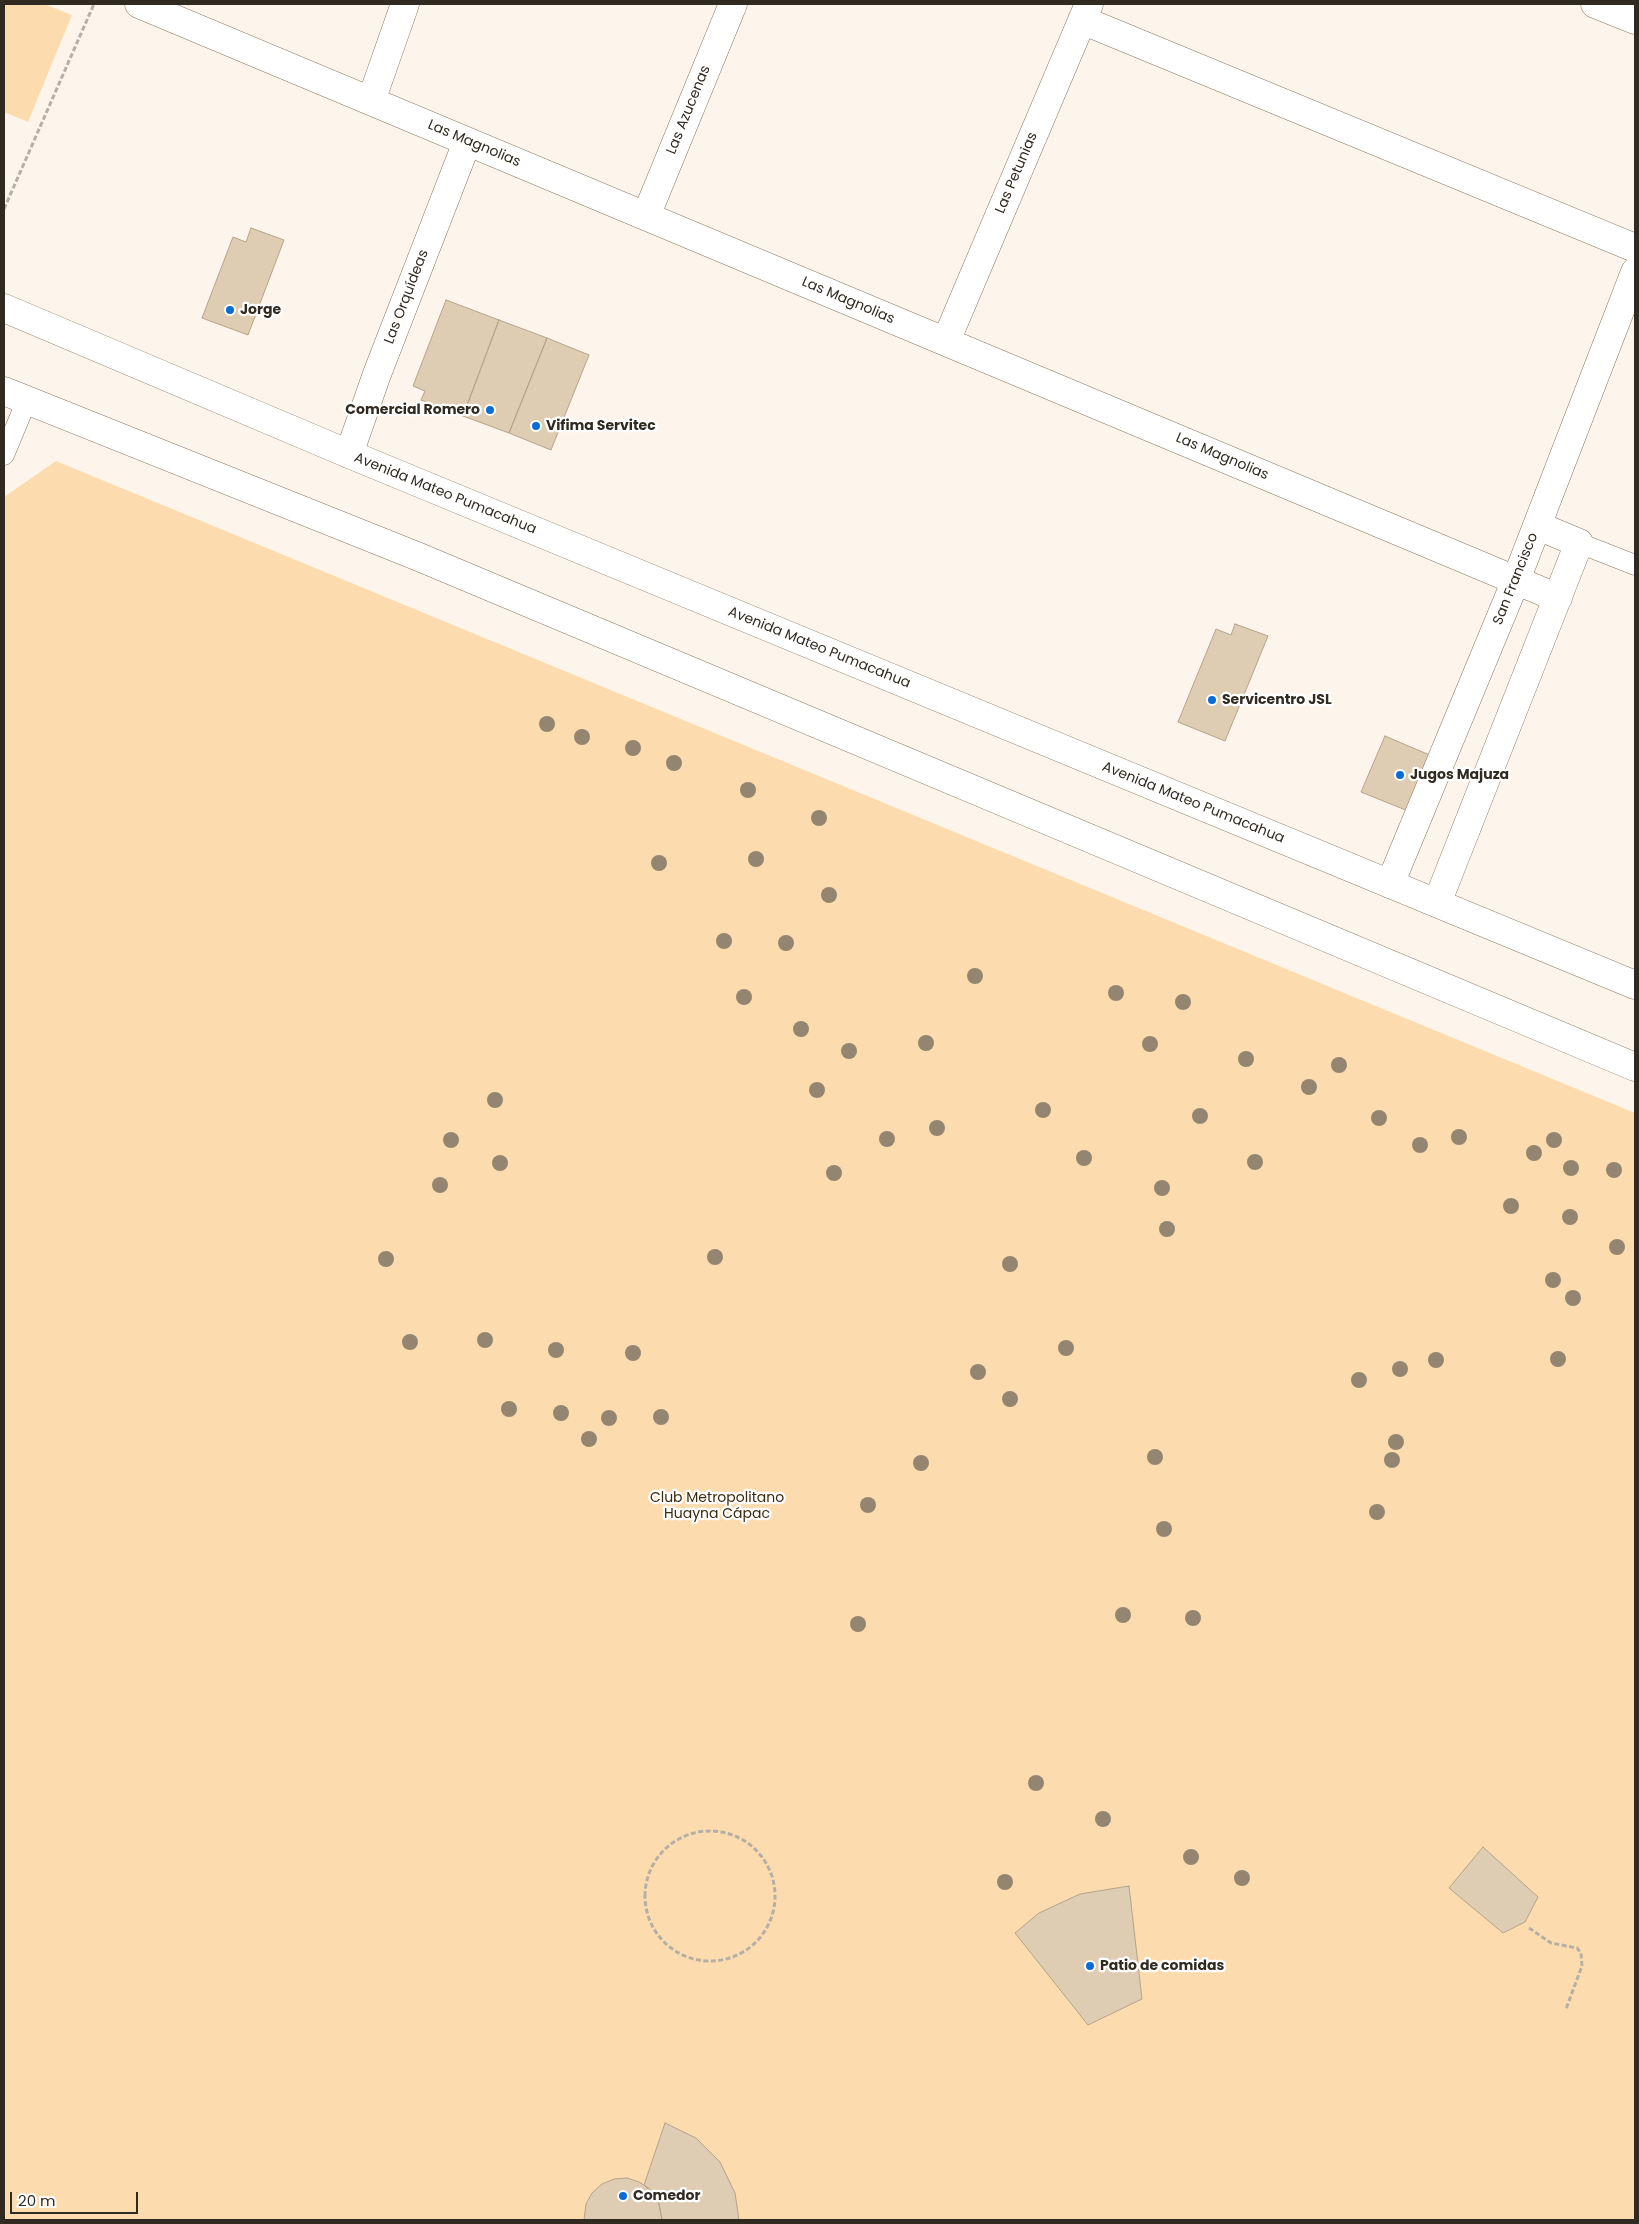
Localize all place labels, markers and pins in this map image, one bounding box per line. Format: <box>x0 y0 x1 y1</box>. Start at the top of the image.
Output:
place label: Jorge <box>240 302 281 318</box>
marker: Jorge <box>224 304 236 316</box>
place label: Comercial Romero <box>345 402 480 418</box>
marker: Comercial Romero <box>484 404 496 416</box>
place label: Vifima Servitec <box>546 418 656 434</box>
marker: Vifima Servitec <box>530 420 542 432</box>
place label: Servicentro JSL <box>1222 692 1332 708</box>
marker: Servicentro JSL <box>1206 694 1218 706</box>
place label: Jugos Majuza <box>1410 767 1509 783</box>
marker: Jugos Majuza <box>1394 769 1406 781</box>
place label: Patio de comidas <box>1100 1958 1224 1974</box>
marker: Patio de comidas <box>1084 1960 1096 1972</box>
place label: Comedor <box>633 2188 700 2204</box>
marker: Comedor <box>617 2190 629 2202</box>

